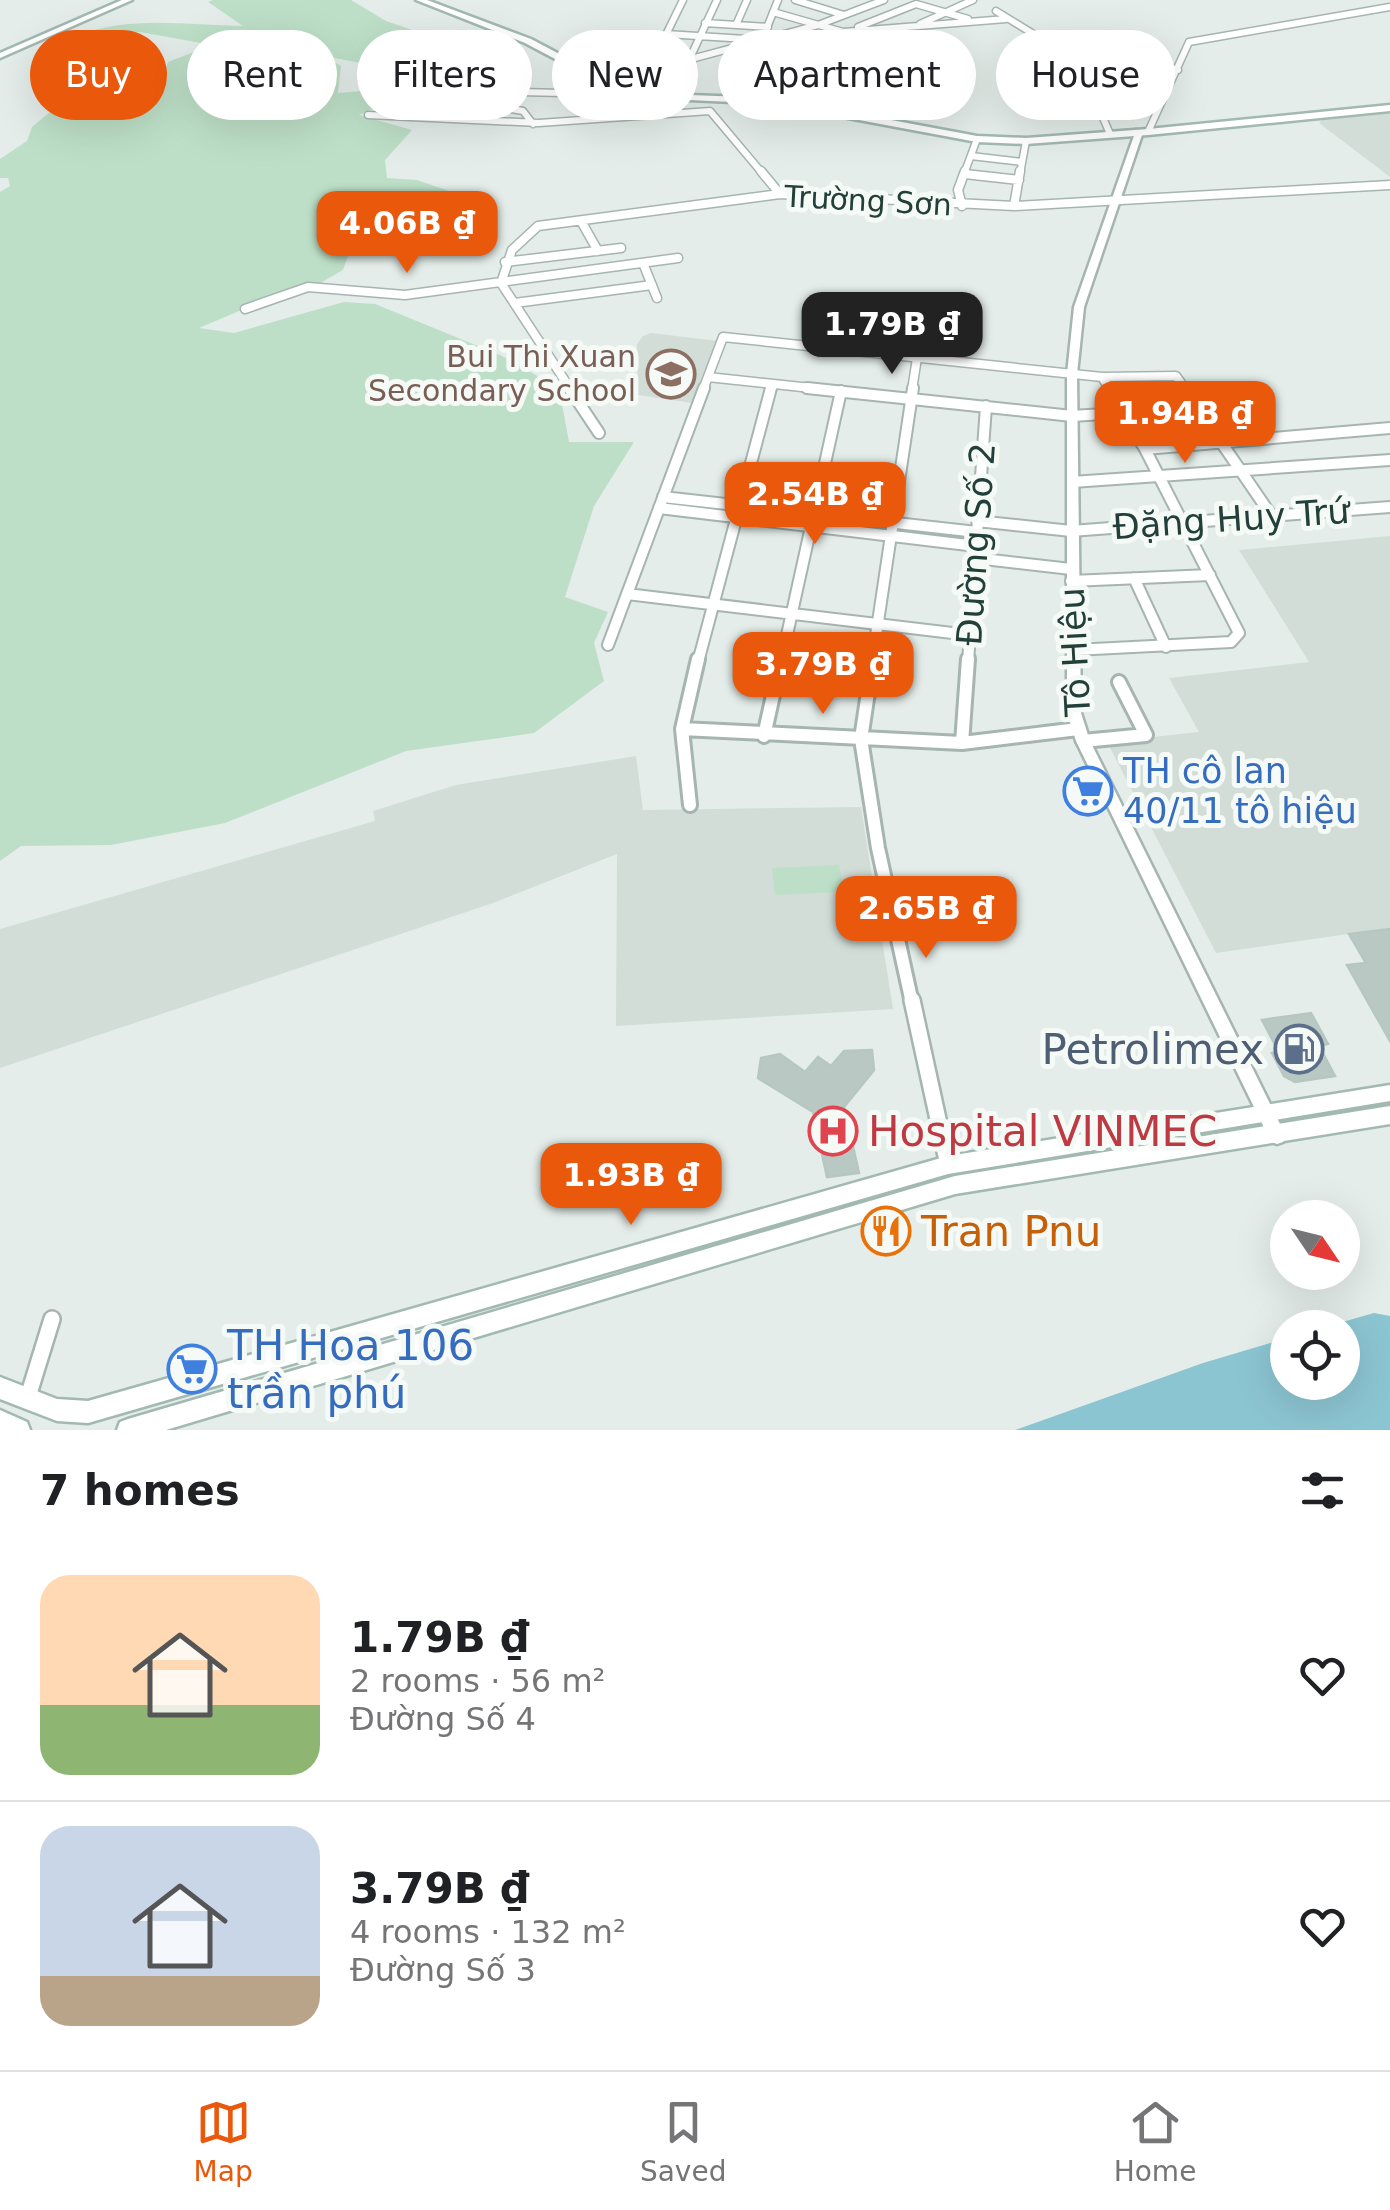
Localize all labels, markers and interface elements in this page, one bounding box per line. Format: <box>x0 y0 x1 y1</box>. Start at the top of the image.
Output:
chip: Buy <box>30 30 167 120</box>
chip: Rent <box>187 30 337 120</box>
chip: Filters <box>357 30 532 120</box>
chip: New <box>552 30 698 120</box>
chip: Apartment <box>718 30 976 120</box>
chip: House <box>996 30 1175 120</box>
street label: Trường Sơn <box>782 179 953 222</box>
pin: 4.06B ₫ <box>315 191 499 276</box>
text: 4.06B ₫ <box>339 204 475 242</box>
pin: 1.79B ₫ <box>800 292 984 377</box>
text: 1.79B ₫ <box>824 305 960 343</box>
place label: Bui Thi Xuan Secondary School <box>368 339 636 408</box>
school or university icon: Bui Thi Xuan Secondary School <box>645 348 697 400</box>
pin: 1.94B ₫ <box>1093 381 1277 466</box>
text: 1.94B ₫ <box>1117 394 1253 432</box>
street label: Đường Số 2 <box>949 441 1003 647</box>
pin: 2.54B ₫ <box>723 462 907 547</box>
text: 2.54B ₫ <box>747 475 883 513</box>
street label: Đặng Huy Trứ <box>1111 491 1353 547</box>
street label: Tô Hiệu <box>1052 586 1098 719</box>
pin: 3.79B ₫ <box>731 632 915 717</box>
text: 3.79B ₫ <box>755 645 891 683</box>
place label: TH cô lan 40/11 tô hiệu <box>1122 751 1357 831</box>
supermarket icon: TH cô lan 40/11 tô hiệu <box>1062 765 1114 817</box>
pin: 2.65B ₫ <box>834 876 1018 961</box>
text: 2.65B ₫ <box>858 889 994 927</box>
fuel station icon: Petrolimex <box>1273 1023 1325 1075</box>
place label: Petrolimex <box>1042 1025 1264 1074</box>
hospital icon: Hospital VINMEC <box>807 1105 859 1157</box>
place label: Hospital VINMEC <box>868 1107 1217 1156</box>
pin: 1.93B ₫ <box>539 1143 723 1228</box>
text: 1.93B ₫ <box>563 1156 699 1194</box>
north arrow <box>1270 1200 1360 1290</box>
map controls <box>1270 1200 1360 1400</box>
restaurant icon: Tran Pnu <box>860 1205 912 1257</box>
place label: Tran Pnu <box>920 1207 1101 1256</box>
button: locate <box>1270 1310 1360 1400</box>
place label: TH Hoa 106 trần phú <box>226 1321 474 1418</box>
supermarket icon: TH Hoa 106 trần phú <box>166 1343 218 1395</box>
icon: filters <box>1295 1463 1350 1518</box>
text: 7 homes <box>40 1466 240 1515</box>
text: 1.79B ₫ <box>350 1613 529 1662</box>
icon: home <box>120 1615 240 1735</box>
icon: heart <box>1295 1648 1350 1703</box>
text: 2 rooms · 56 m² <box>350 1662 605 1700</box>
text: Đường Số 4 <box>350 1700 536 1738</box>
text: 3.79B ₫ <box>350 1864 529 1913</box>
icon: home <box>120 1866 240 1986</box>
icon: heart <box>1295 1899 1350 1954</box>
text: 4 rooms · 132 m² <box>350 1913 626 1951</box>
text: Đường Số 3 <box>350 1951 536 1989</box>
tab: Map <box>194 2095 253 2188</box>
tab: Saved <box>640 2095 726 2188</box>
tab: Home <box>1114 2095 1196 2188</box>

